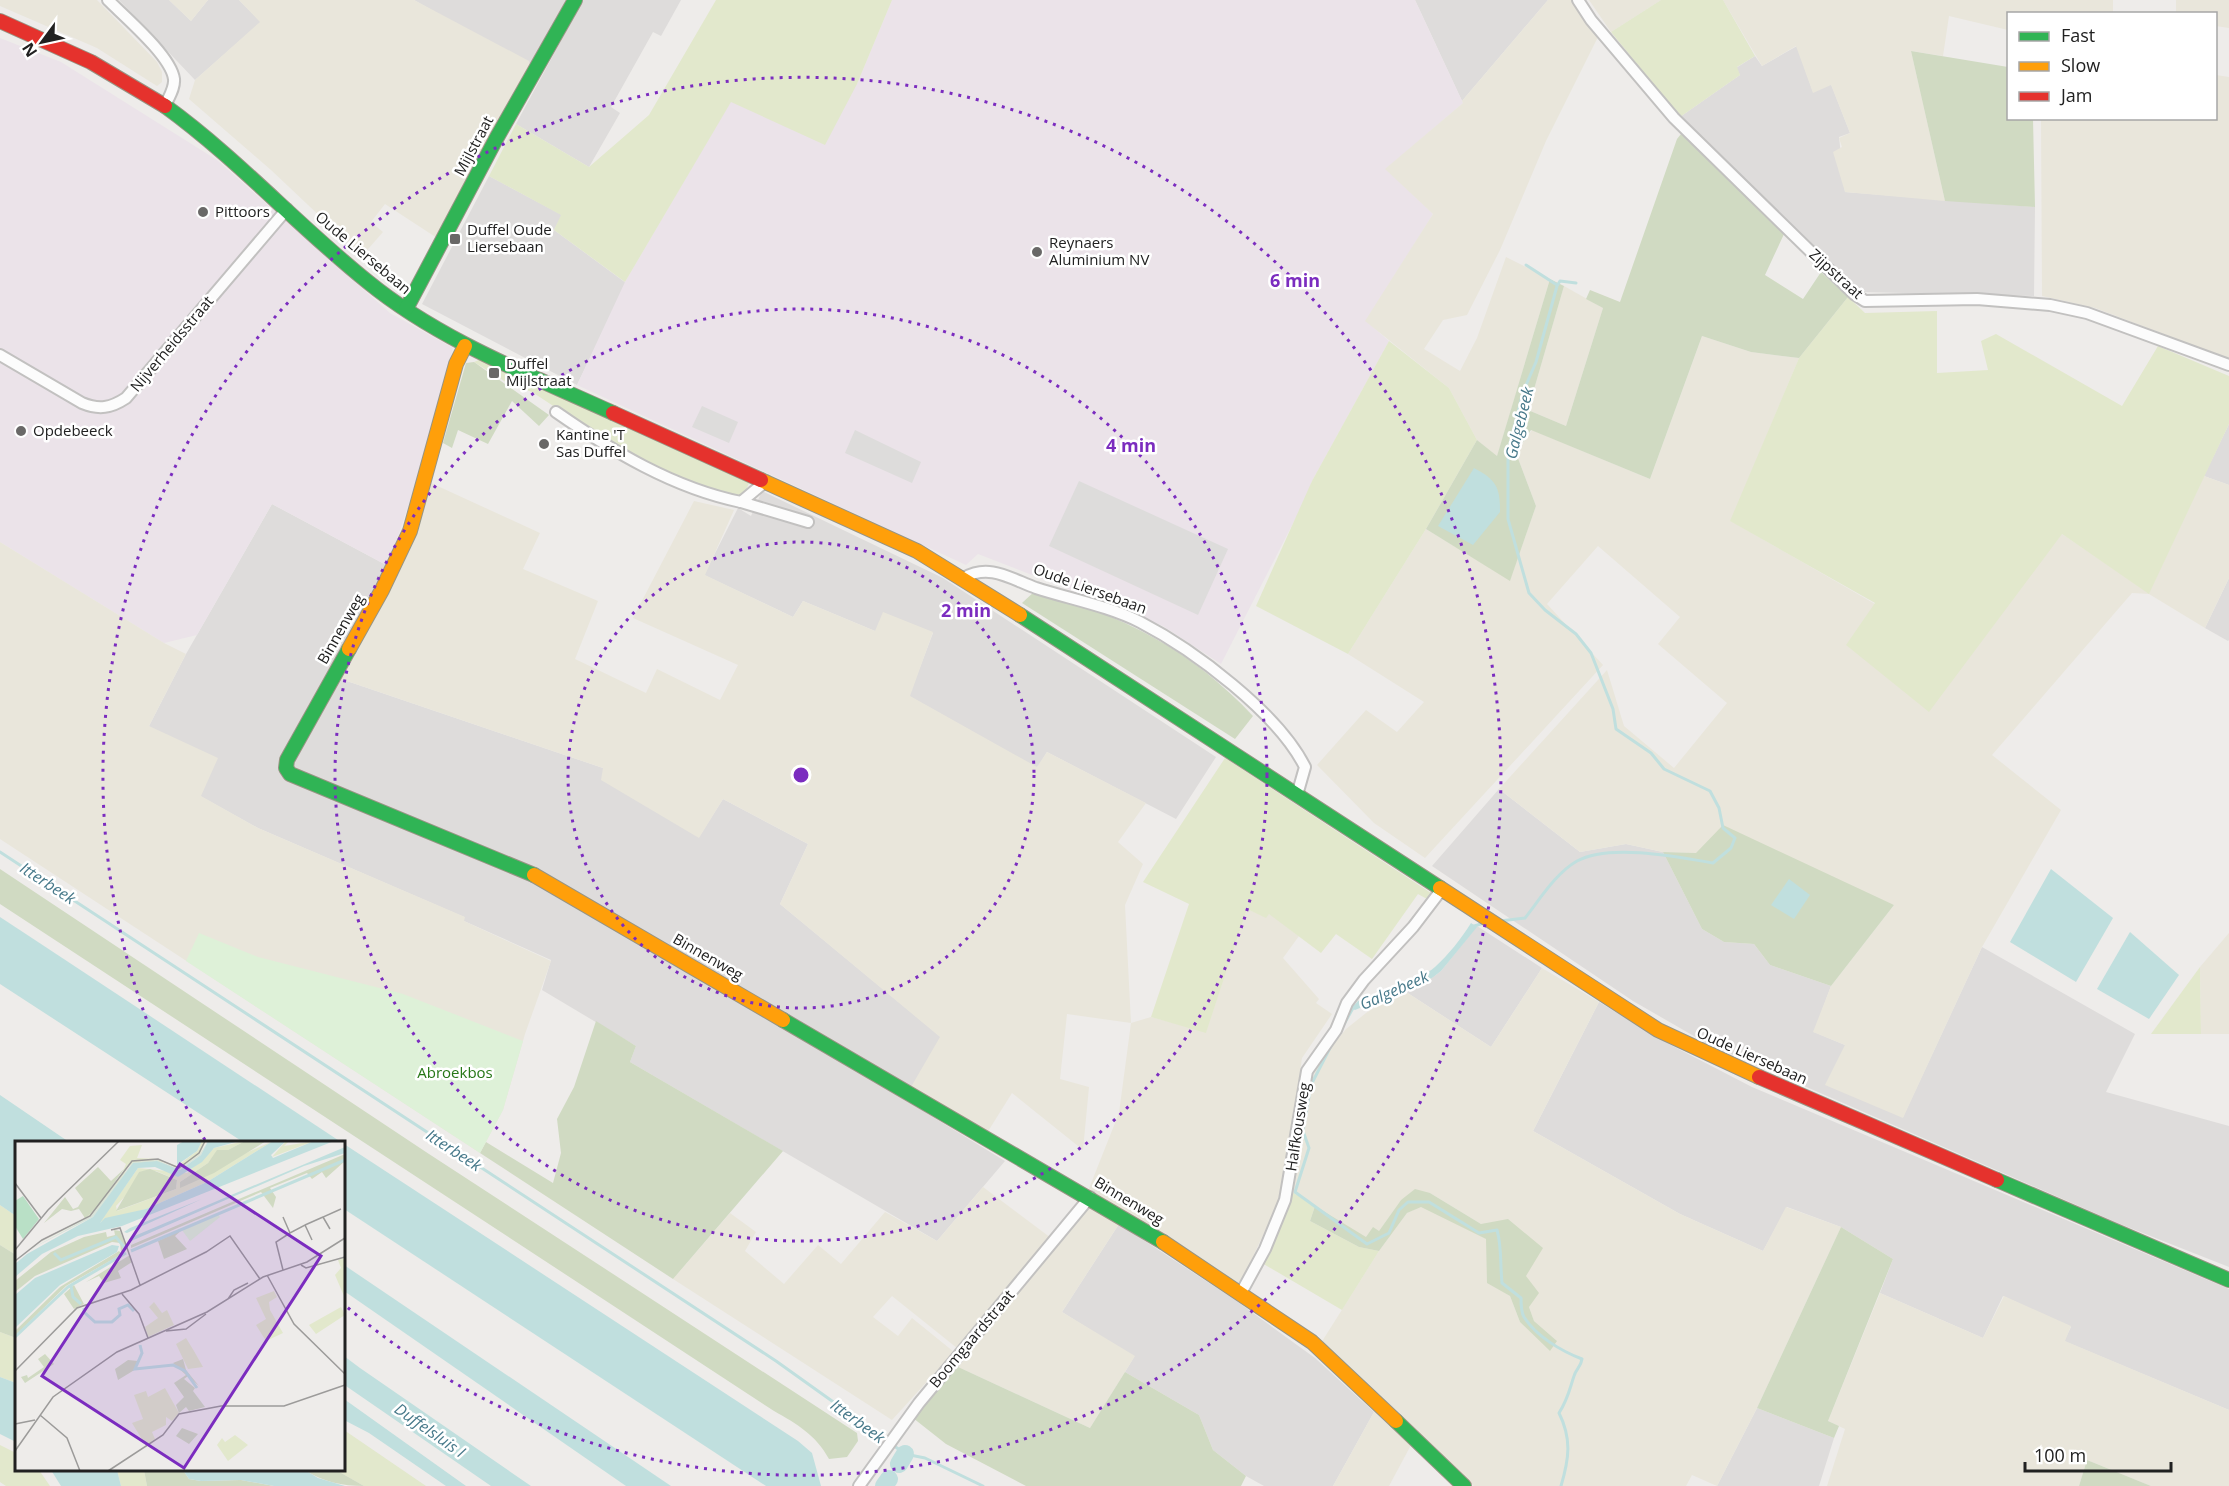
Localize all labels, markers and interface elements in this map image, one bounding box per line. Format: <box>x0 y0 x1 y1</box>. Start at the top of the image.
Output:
north arrow <box>12 12 72 72</box>
legend <box>2007 12 2217 120</box>
text: Fast <box>2061 23 2095 47</box>
text: N <box>17 39 42 62</box>
text: Slow <box>2061 53 2100 77</box>
text: Jam <box>2059 83 2093 107</box>
street label: Mijlstraat <box>449 112 497 179</box>
place label: Pittoors <box>215 201 270 221</box>
marker: Pittoors <box>196 205 210 219</box>
street label: Oude Liersebaan <box>312 206 416 298</box>
place label: Duffel Oude Liersebaan <box>467 219 552 256</box>
marker: Duffel Oude Liersebaan <box>448 232 462 246</box>
place label: Reynaers Aluminium NV <box>1049 232 1149 269</box>
street label: Zijpstraat <box>1805 244 1868 303</box>
marker: Reynaers Aluminium NV <box>1030 245 1044 259</box>
text: 6 min <box>1270 268 1320 292</box>
street label: Nijverheidsstraat <box>125 291 217 395</box>
place label: Duffel Mijlstraat <box>506 353 572 390</box>
marker: Duffel Mijlstraat <box>487 366 501 380</box>
water label: Galgebeek <box>1499 384 1539 461</box>
place label: Opdebeeck <box>33 420 113 440</box>
marker: Opdebeeck <box>14 424 28 438</box>
place label: Kantine 'T Sas Duffel <box>556 424 626 461</box>
text: 4 min <box>1106 433 1156 457</box>
marker: Kantine 'T Sas Duffel <box>537 437 551 451</box>
street label: Oude Liersebaan <box>1031 558 1150 618</box>
street label: Binnenweg <box>312 590 368 667</box>
text: 2 min <box>941 598 991 622</box>
centre of rings <box>791 765 811 785</box>
water label: Itterbeek <box>16 857 81 910</box>
street label: Binnenweg <box>670 928 747 984</box>
water label: Galgebeek <box>1356 965 1433 1015</box>
street label: Oude Liersebaan <box>1694 1022 1811 1088</box>
park label: Abroekbos <box>417 1062 493 1082</box>
street label: Halfkousweg <box>1280 1081 1314 1173</box>
water label: Itterbeek <box>422 1124 487 1177</box>
inset map <box>15 1141 345 1471</box>
street label: Binnenweg <box>1091 1172 1168 1229</box>
street label: Boomgaardstraat <box>924 1285 1018 1392</box>
water label: Itterbeek <box>826 1394 891 1449</box>
water label: Duffelsluis I <box>390 1398 470 1463</box>
scale bar <box>2025 1435 2170 1473</box>
text: 100 m <box>2034 1443 2086 1467</box>

